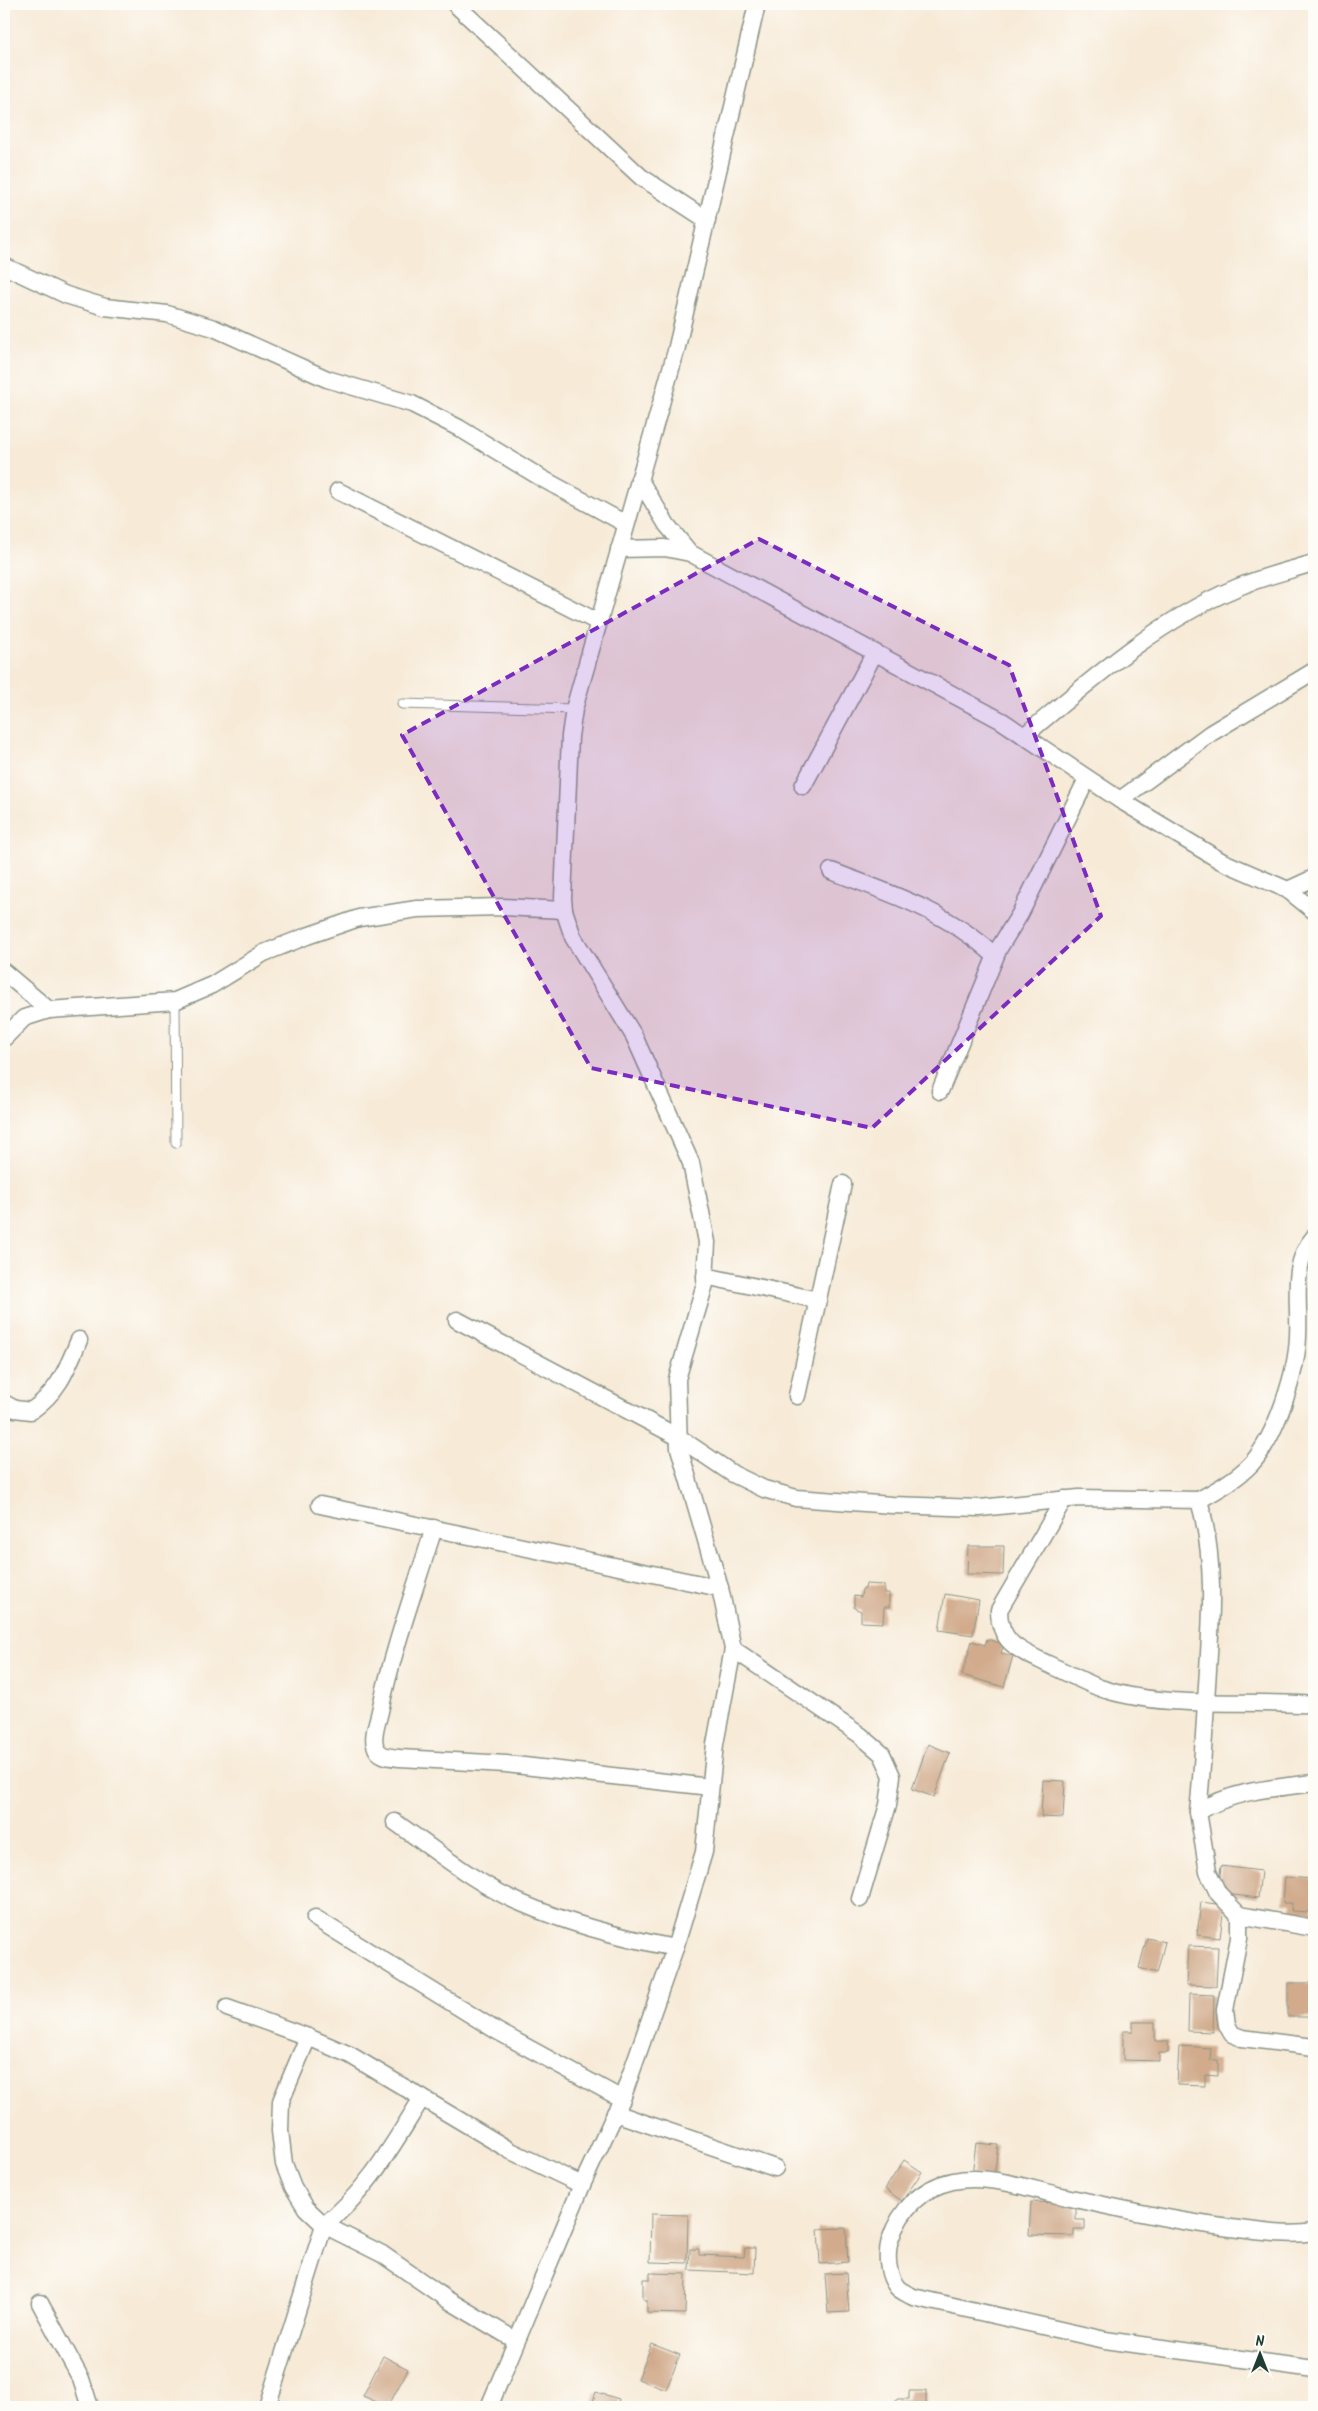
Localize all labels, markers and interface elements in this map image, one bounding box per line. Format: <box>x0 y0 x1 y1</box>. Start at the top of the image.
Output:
north arrow <box>1236 2328 1286 2378</box>
text: N <box>1256 2331 1265 2353</box>

